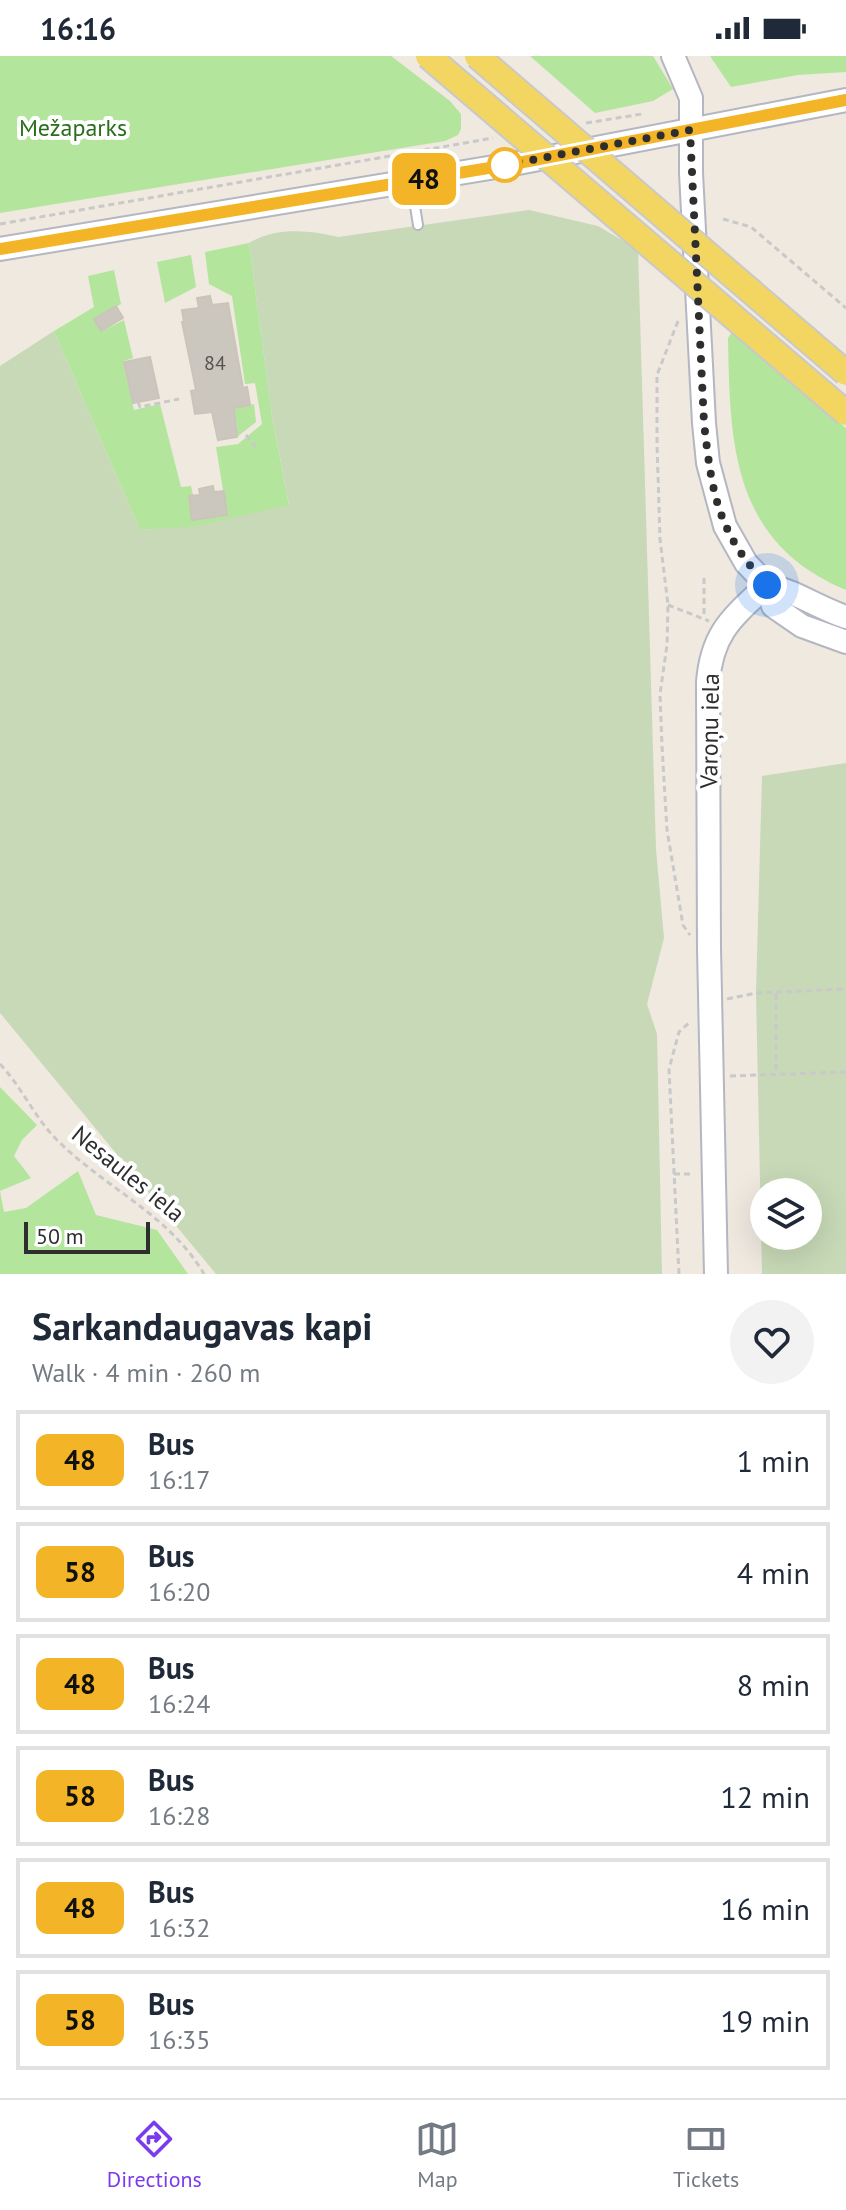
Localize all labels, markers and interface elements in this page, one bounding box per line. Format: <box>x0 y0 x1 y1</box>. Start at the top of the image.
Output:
text: 16:16 <box>40 9 116 48</box>
park label: Mežaparks <box>19 112 127 143</box>
unlabelled marker <box>488 148 522 182</box>
line badge: 48 <box>388 153 460 205</box>
text: 48 <box>408 160 440 197</box>
house number: 84 <box>204 350 226 376</box>
your location <box>747 565 787 605</box>
street label: Varoņu iela <box>693 673 726 790</box>
street label: Nesaules iela <box>66 1119 191 1229</box>
map controls <box>750 1178 822 1250</box>
button: layers <box>750 1178 822 1250</box>
scale bar <box>24 1218 150 1254</box>
text: 50 m <box>36 1222 84 1250</box>
button: heart <box>730 1300 814 1384</box>
text: Sarkandaugavas kapi <box>32 1301 372 1350</box>
text: Walk · 4 min · 260 m <box>32 1356 260 1389</box>
text: Bus <box>148 1424 195 1463</box>
text: 48 <box>64 1441 96 1478</box>
text: 1 min <box>737 1441 810 1480</box>
text: 16:17 <box>148 1463 210 1496</box>
text: Bus <box>148 1536 195 1575</box>
text: 58 <box>64 1553 96 1590</box>
text: 4 min <box>737 1553 810 1592</box>
text: 16:20 <box>148 1575 210 1608</box>
text: Bus <box>148 1648 195 1687</box>
text: 48 <box>64 1665 96 1702</box>
text: 8 min <box>737 1665 810 1704</box>
text: 16:24 <box>148 1687 210 1720</box>
text: Bus <box>148 1760 195 1799</box>
text: 58 <box>64 1777 96 1814</box>
text: 12 min <box>720 1777 810 1816</box>
text: 16:28 <box>148 1799 210 1832</box>
text: Bus <box>148 1872 195 1911</box>
text: 48 <box>64 1889 96 1926</box>
text: 16 min <box>720 1889 810 1928</box>
text: 16:32 <box>148 1911 210 1944</box>
text: Bus <box>148 1984 195 2023</box>
text: 58 <box>64 2001 96 2038</box>
text: 19 min <box>720 2001 810 2040</box>
text: 16:35 <box>148 2023 210 2056</box>
tab: Directions <box>107 2117 202 2193</box>
tab: Map <box>415 2117 459 2193</box>
tab: Tickets <box>673 2117 739 2193</box>

